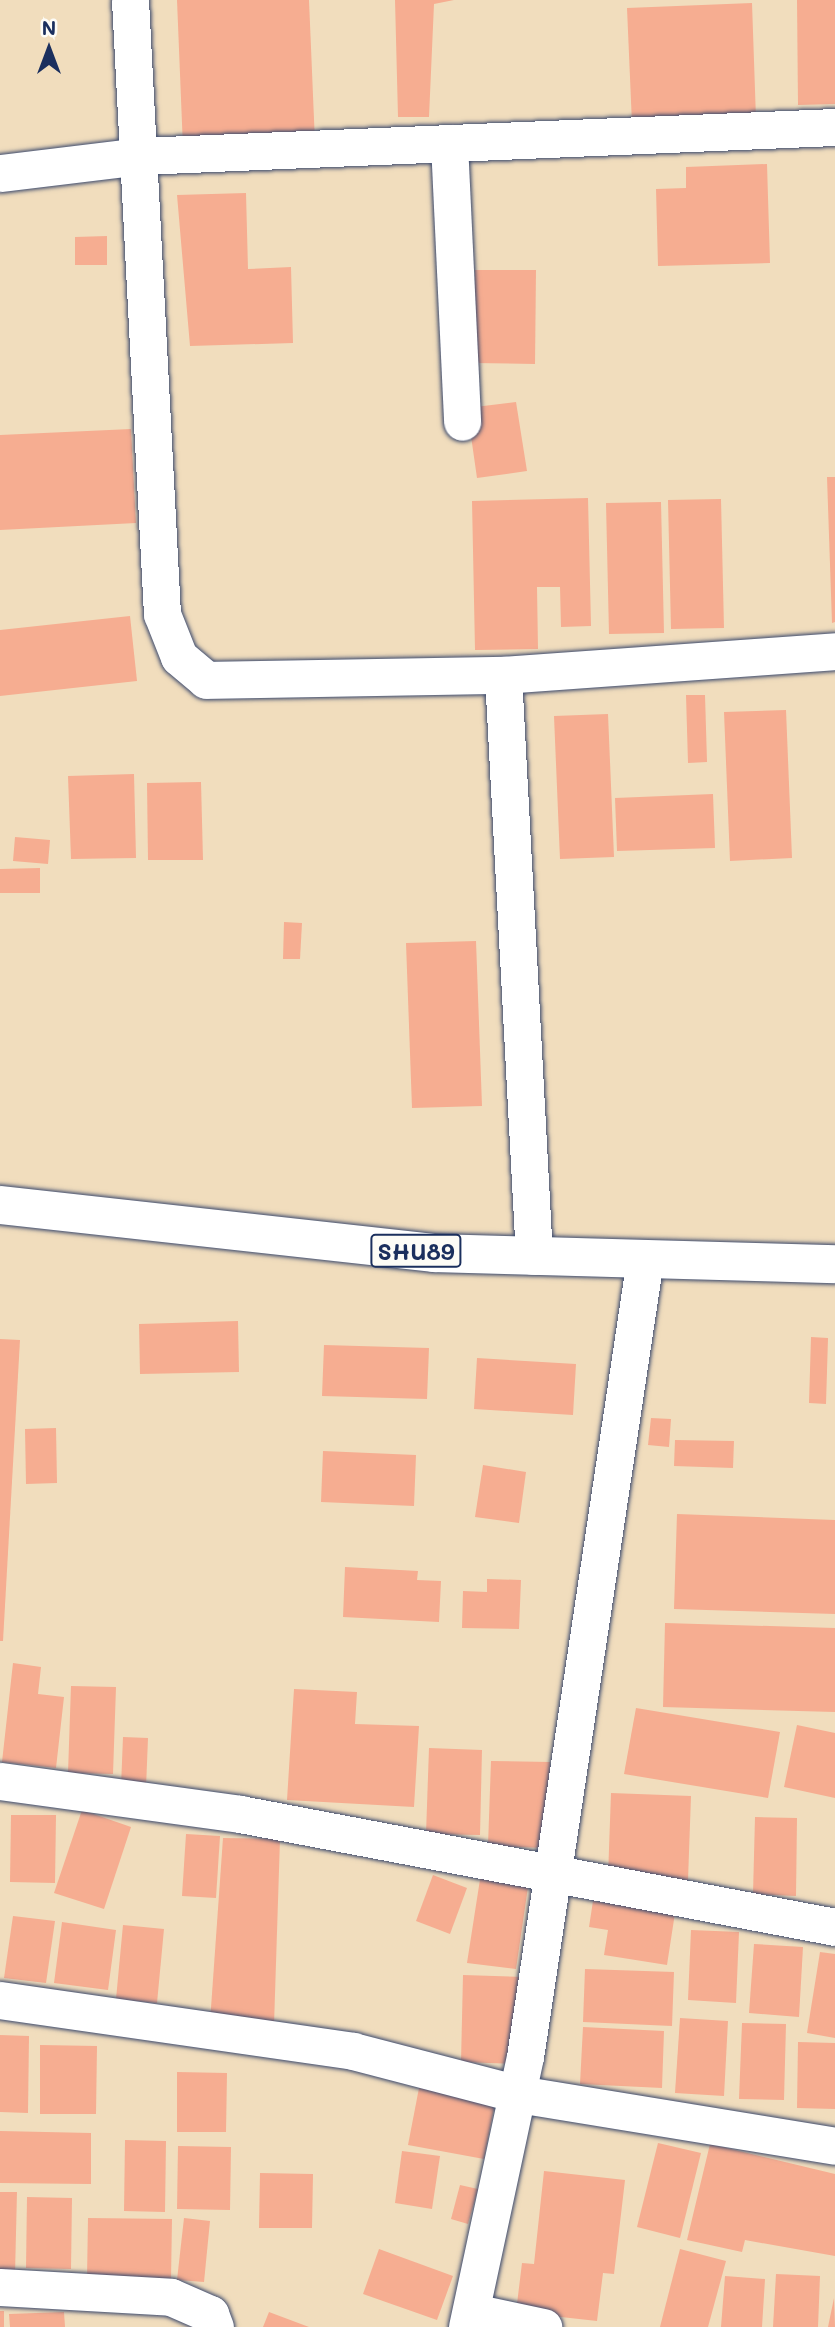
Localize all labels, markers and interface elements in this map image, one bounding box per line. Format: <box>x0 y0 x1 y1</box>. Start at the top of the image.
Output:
north arrow <box>14 14 84 84</box>
text: N <box>42 15 56 40</box>
road number: SHU89 <box>369 1232 463 1270</box>

